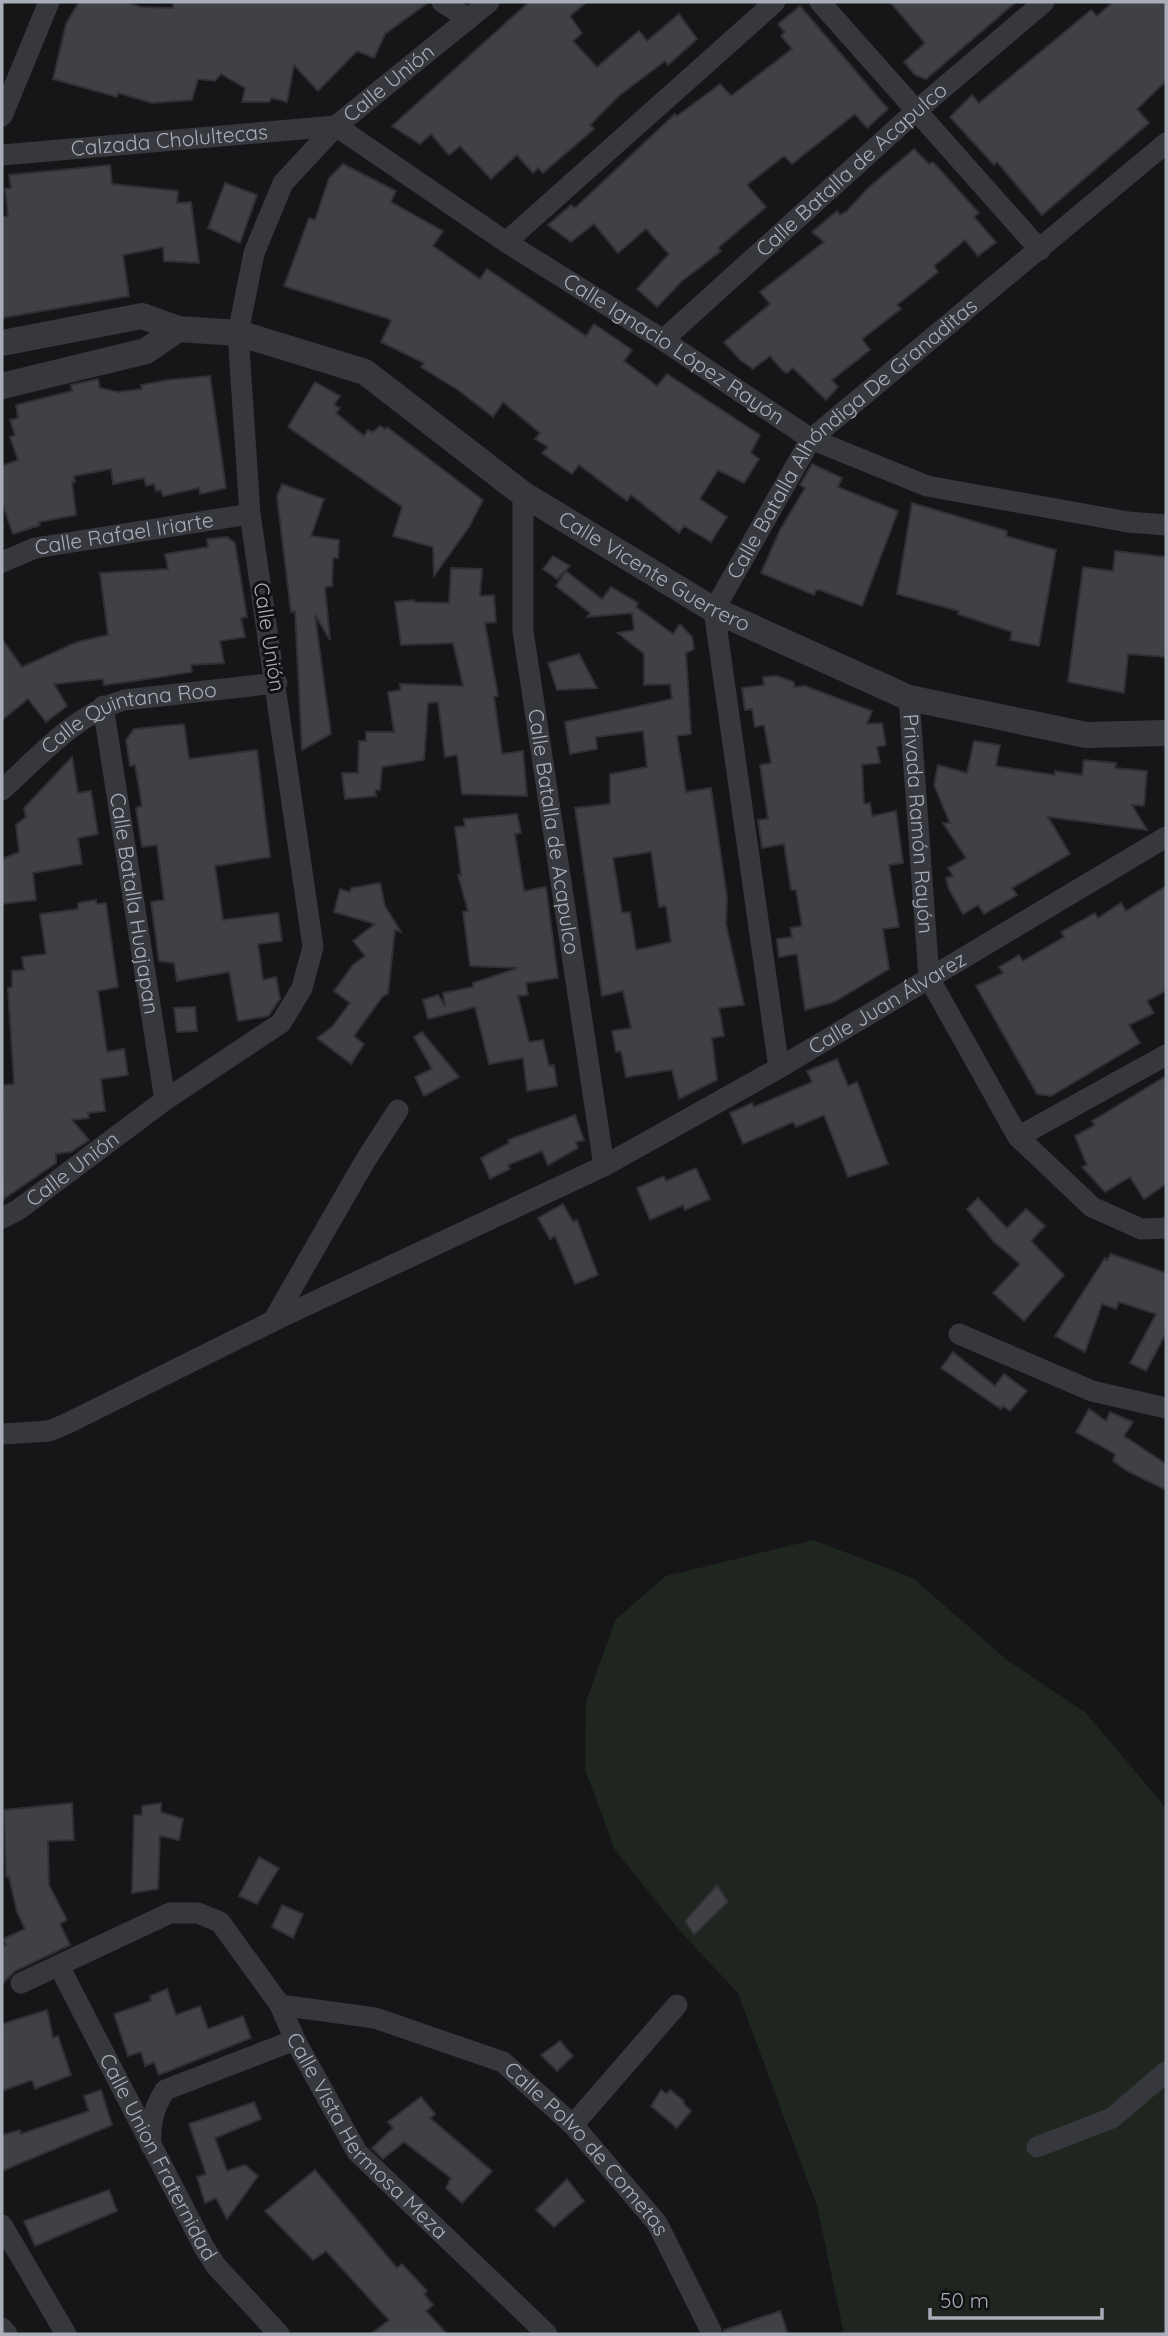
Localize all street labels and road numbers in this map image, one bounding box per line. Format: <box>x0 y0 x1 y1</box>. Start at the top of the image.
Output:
street label: Calle Unión <box>337 38 439 127</box>
street label: Calle Batalla de Acapulco <box>750 76 952 262</box>
street label: Calzada Cholultecas <box>70 118 269 161</box>
street label: Calle Ignacio López Rayón <box>559 267 790 430</box>
street label: Calle Batalla Alhóndiga De Granaditas <box>720 292 982 583</box>
street label: Calle Vicente Guerrero <box>554 505 754 637</box>
street label: Calle Rafael Iriarte <box>33 506 215 560</box>
street label: Calle Unión <box>249 581 291 693</box>
street label: Calle Quintana Roo <box>35 676 218 759</box>
street label: Calle Batalla de Acapulco <box>523 707 586 956</box>
street label: Privada Ramón Rayón <box>898 713 940 934</box>
street label: Calle Batalla Huajapan <box>105 791 165 1016</box>
street label: Calle Juan Álvarez <box>803 945 971 1060</box>
street label: Calle Unión <box>20 1125 124 1212</box>
street label: Calle Vista Hermosa Meza <box>281 2028 454 2244</box>
street label: Calle Union Fraternidad <box>94 2049 223 2265</box>
street label: Calle Polvo de Cometas <box>499 2056 675 2239</box>

